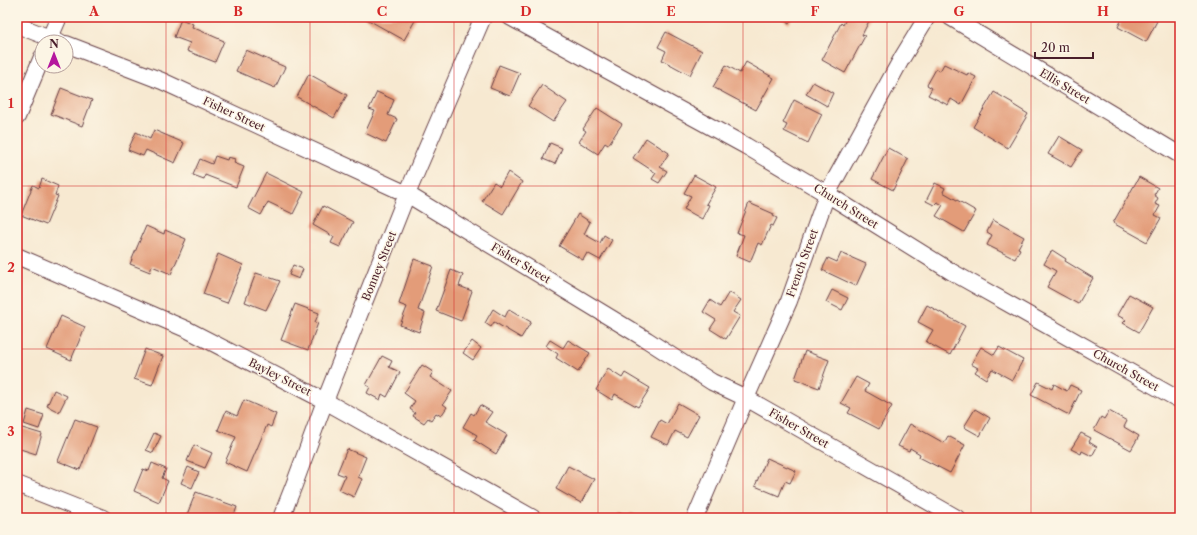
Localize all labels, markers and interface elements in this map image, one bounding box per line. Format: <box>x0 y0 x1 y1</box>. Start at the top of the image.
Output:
text: A <box>88 3 100 19</box>
text: B <box>233 3 243 19</box>
text: C <box>377 3 387 19</box>
text: D <box>520 3 532 19</box>
text: E <box>666 3 676 19</box>
text: F <box>811 3 820 19</box>
text: G <box>953 3 965 19</box>
text: H <box>1097 3 1109 19</box>
north arrow <box>34 34 74 74</box>
scale bar <box>1035 34 1093 60</box>
text: N <box>49 37 59 51</box>
text: 20 m <box>1041 40 1070 55</box>
street label: Ellis Street <box>1037 65 1093 107</box>
street label: Fisher Street <box>201 94 267 135</box>
text: 1 <box>8 95 14 111</box>
street label: Church Street <box>811 181 881 231</box>
street label: French Street <box>783 227 821 299</box>
street label: Bonney Street <box>359 229 399 303</box>
street label: Fisher Street <box>489 240 553 286</box>
text: 2 <box>7 259 15 275</box>
street label: Church Street <box>1091 346 1162 394</box>
street label: Bayley Street <box>246 355 314 399</box>
street label: Fisher Street <box>767 405 832 451</box>
text: 3 <box>7 423 15 439</box>

